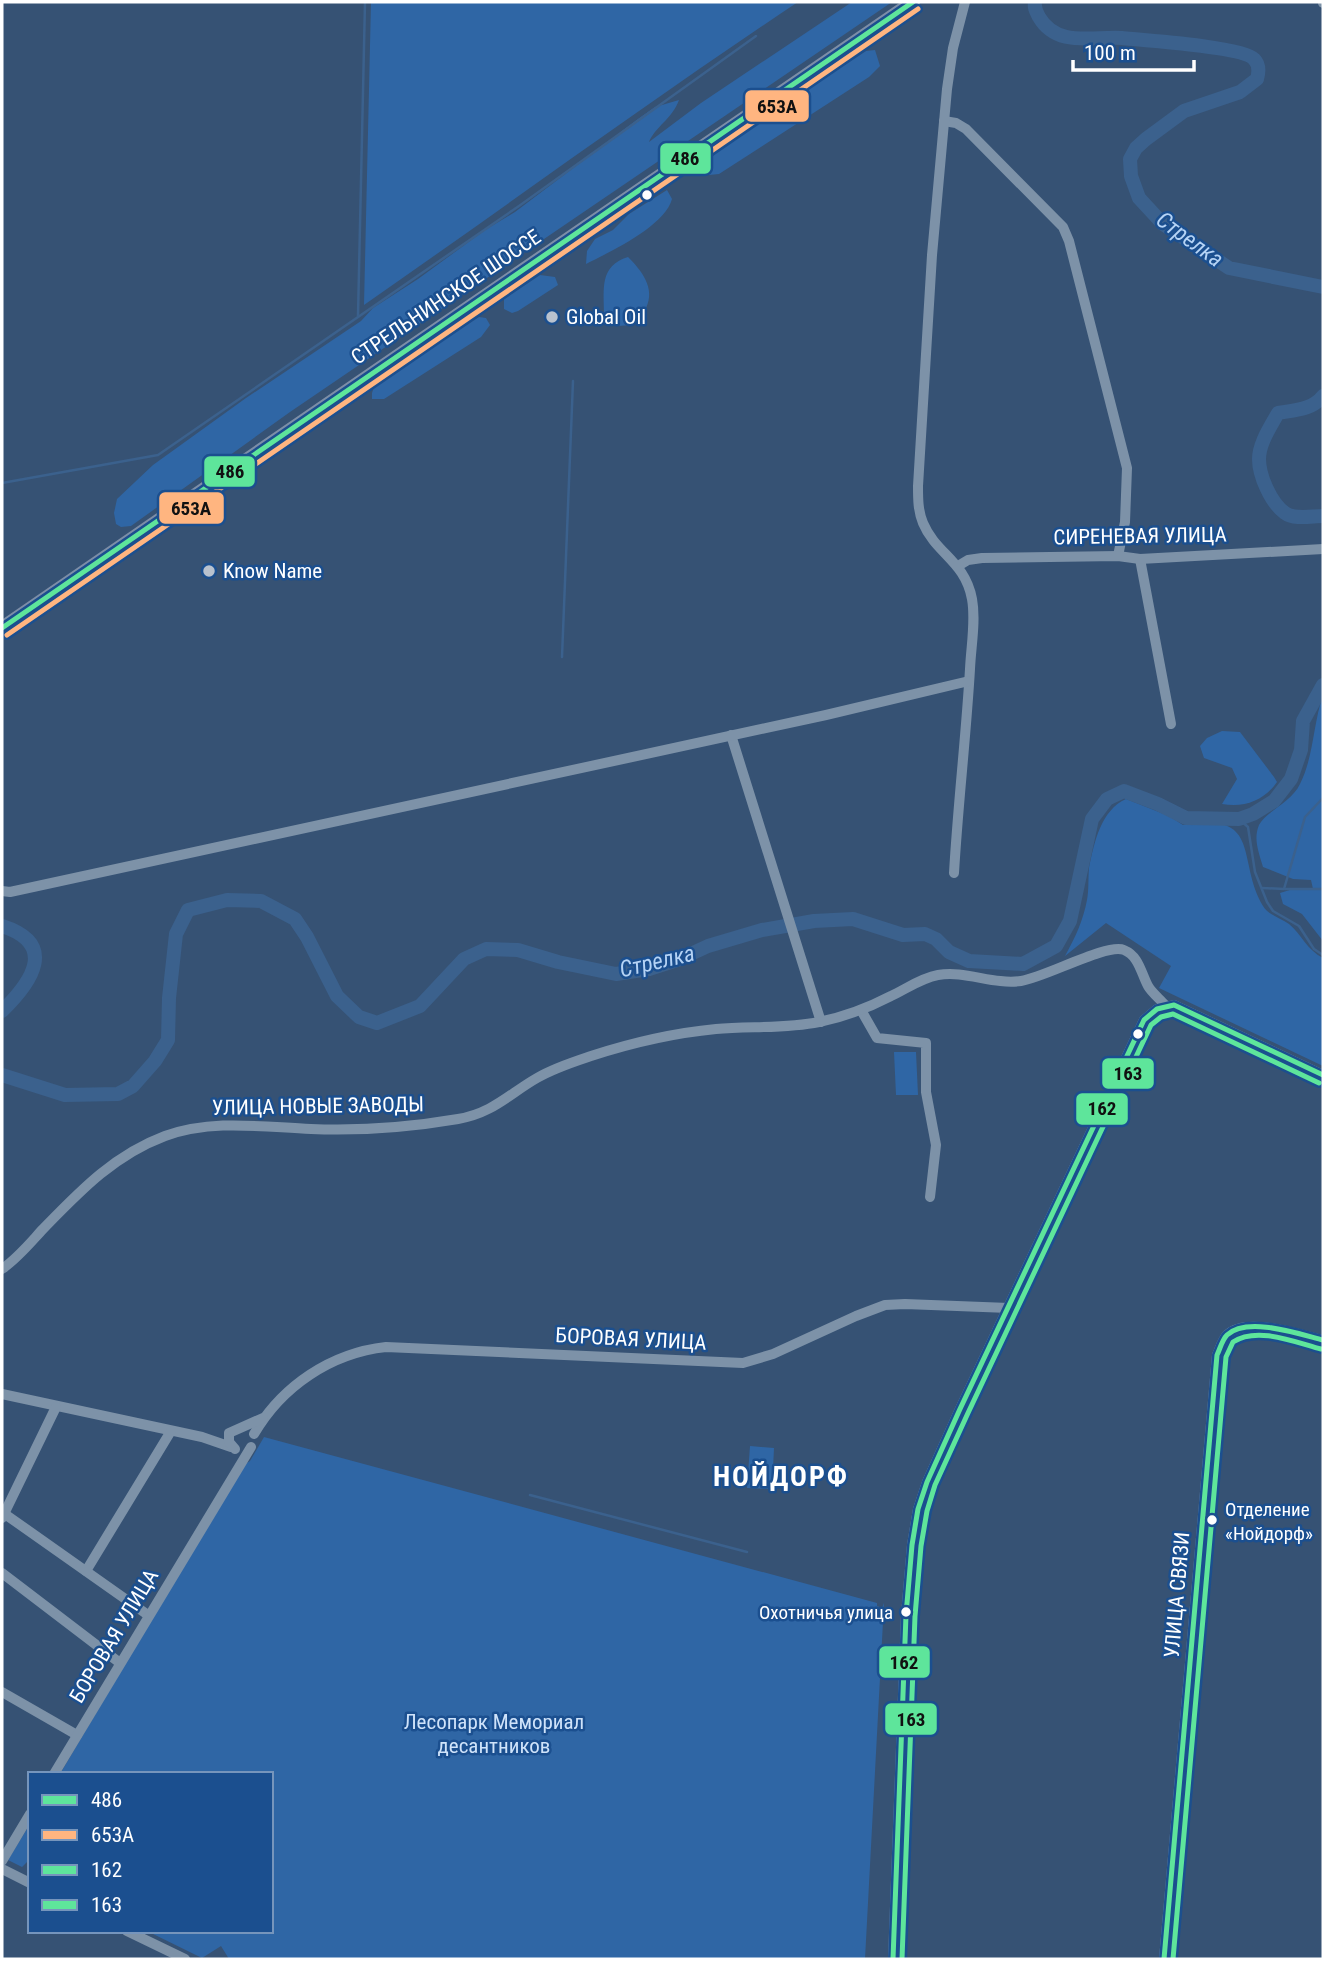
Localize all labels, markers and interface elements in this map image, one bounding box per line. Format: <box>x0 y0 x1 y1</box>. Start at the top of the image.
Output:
scale bar <box>1073 28 1194 72</box>
text: 100 m <box>1084 41 1136 65</box>
line badge: 653А <box>744 89 810 123</box>
text: 653А <box>757 95 798 118</box>
line badge: 486 <box>659 142 712 175</box>
text: 486 <box>671 147 699 170</box>
unlabelled marker <box>640 188 654 202</box>
water label: Стрелка <box>1151 206 1229 273</box>
street label: СТРЕЛЬНИНСКОЕ ШОССЕ <box>347 225 545 369</box>
place label: Global Oil <box>566 305 646 329</box>
marker: Global Oil <box>544 309 560 325</box>
line badge: 486 <box>203 455 256 488</box>
text: 486 <box>216 460 244 483</box>
line badge: 653А <box>158 491 225 525</box>
text: 653А <box>171 497 212 520</box>
street label: СИРЕНЕВАЯ УЛИЦА <box>1053 522 1227 550</box>
place label: Know Name <box>223 559 322 583</box>
marker: Know Name <box>201 563 217 579</box>
water label: Стрелка <box>617 940 697 983</box>
unlabelled marker <box>1131 1027 1145 1041</box>
line badge: 163 <box>1101 1057 1155 1090</box>
text: 163 <box>1114 1062 1142 1085</box>
street label: УЛИЦА НОВЫЕ ЗАВОДЫ <box>212 1092 424 1120</box>
line badge: 162 <box>1075 1092 1129 1126</box>
text: 162 <box>1088 1097 1116 1120</box>
street label: БОРОВАЯ УЛИЦА <box>555 1323 707 1355</box>
district label: НОЙДОРФ <box>713 1460 849 1493</box>
place label: Отделение «Нойдорф» <box>1225 1498 1313 1545</box>
marker: Отделение «Нойдорф» <box>1205 1513 1219 1527</box>
street label: УЛИЦА СВЯЗИ <box>1160 1531 1194 1659</box>
street label: БОРОВАЯ УЛИЦА <box>65 1565 163 1707</box>
place label: Охотничья улица <box>759 1601 893 1624</box>
marker: Охотничья улица <box>899 1605 913 1619</box>
line badge: 162 <box>878 1645 931 1679</box>
text: 162 <box>890 1651 918 1674</box>
line badge: 163 <box>884 1702 938 1736</box>
text: 163 <box>897 1708 925 1731</box>
park label: Лесопарк Мемориал десантников <box>404 1710 584 1758</box>
legend <box>28 1772 273 1933</box>
text: 486 <box>91 1788 122 1812</box>
text: 653А <box>91 1823 134 1847</box>
text: 162 <box>91 1858 122 1882</box>
text: 163 <box>91 1893 122 1917</box>

